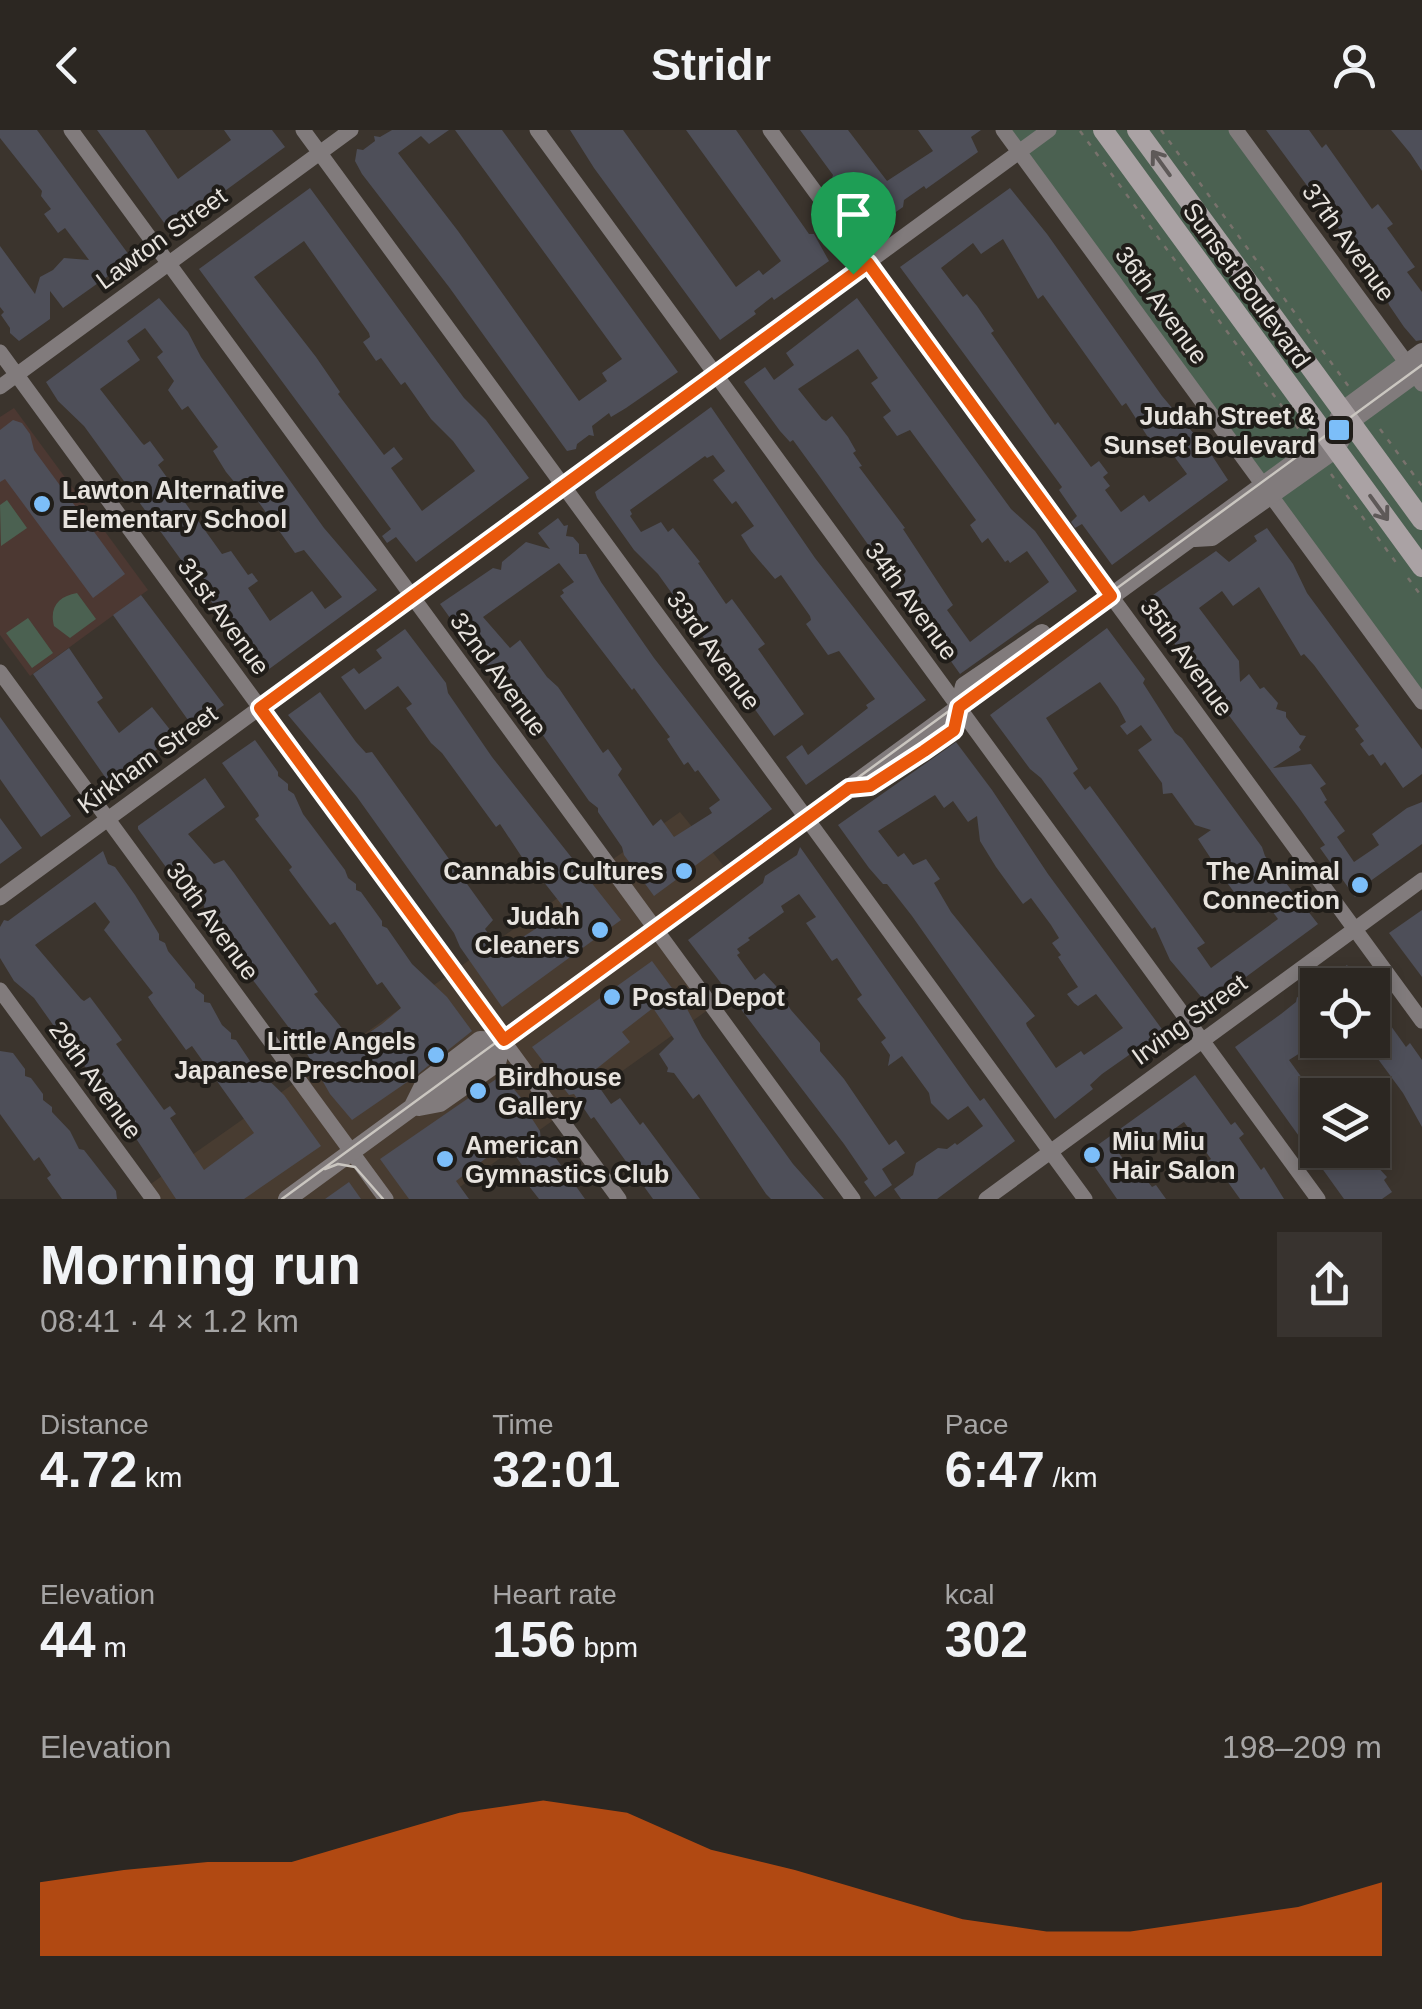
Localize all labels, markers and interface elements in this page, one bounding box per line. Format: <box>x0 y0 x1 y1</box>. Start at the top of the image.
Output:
icon: back <box>40 38 95 93</box>
icon: person <box>1327 38 1382 93</box>
text: Stridr <box>651 39 771 90</box>
one-way arrow <box>1150 150 1171 177</box>
pin <box>811 172 896 275</box>
street label: 37th Avenue <box>1297 178 1401 306</box>
street label: Lawton Street <box>90 181 232 295</box>
icon: arrive <box>826 187 881 242</box>
street label: Sunset Boulevard <box>1178 197 1316 373</box>
street label: 36th Avenue <box>1110 241 1214 369</box>
place label: Judah Street & Sunset Boulevard <box>1103 402 1316 459</box>
marker: Judah Street & Sunset Boulevard <box>1326 417 1352 443</box>
place label: Lawton Alternative Elementary School <box>62 476 287 533</box>
marker: Lawton Alternative Elementary School <box>31 493 53 515</box>
one-way arrow <box>1368 494 1389 521</box>
street label: 34th Avenue <box>860 537 964 665</box>
street label: 31st Avenue <box>172 552 276 680</box>
street label: 33rd Avenue <box>662 585 766 715</box>
street label: 35th Avenue <box>1135 593 1239 721</box>
street label: 32nd Avenue <box>445 607 553 741</box>
street label: Kirkham Street <box>72 699 222 819</box>
street label: 30th Avenue <box>161 857 265 985</box>
place label: Cannabis Cultures <box>443 857 664 885</box>
place label: The Animal Connection <box>1203 857 1340 914</box>
marker: Cannabis Cultures <box>673 860 695 882</box>
marker: The Animal Connection <box>1349 874 1371 896</box>
place label: Judah Cleaners <box>474 902 580 959</box>
marker: Judah Cleaners <box>589 919 611 941</box>
street label: Irving Street <box>1126 968 1252 1070</box>
map controls <box>1300 968 1390 1168</box>
button: locate <box>1300 968 1390 1058</box>
place label: Postal Depot <box>632 983 785 1011</box>
marker: Postal Depot <box>601 986 623 1008</box>
street label: 29th Avenue <box>44 1016 148 1144</box>
place label: Little Angels Japanese Preschool <box>174 1027 416 1084</box>
marker: Little Angels Japanese Preschool <box>425 1044 447 1066</box>
place label: Birdhouse Gallery <box>498 1063 622 1120</box>
button: layers <box>1300 1078 1390 1168</box>
marker: Birdhouse Gallery <box>467 1080 489 1102</box>
place label: Miu Miu Hair Salon <box>1112 1127 1236 1184</box>
place label: American Gymnastics Club <box>465 1131 669 1188</box>
marker: Miu Miu Hair Salon <box>1081 1144 1103 1166</box>
marker: American Gymnastics Club <box>434 1148 456 1170</box>
button: share <box>1277 1232 1382 1337</box>
text: Morning run <box>40 1234 361 1296</box>
text: 08:41 · 4 × 1.2 km <box>40 1303 299 1339</box>
text: Distance <box>40 1409 149 1440</box>
text: Time <box>492 1409 554 1440</box>
text: Pace <box>945 1409 1008 1440</box>
text: 4.72 <box>40 1442 137 1498</box>
text: 32:01 <box>492 1442 620 1498</box>
text: 6:47 <box>945 1442 1045 1498</box>
text: km <box>137 1462 182 1493</box>
text: /km <box>1045 1462 1098 1493</box>
text: Elevation <box>40 1579 155 1610</box>
text: Heart rate <box>492 1579 617 1610</box>
text: kcal <box>945 1579 994 1610</box>
text: 44 <box>40 1612 96 1668</box>
text: 156 <box>492 1612 576 1668</box>
text: 302 <box>945 1612 1028 1668</box>
text: m <box>96 1632 127 1663</box>
text: bpm <box>576 1632 638 1663</box>
text: Elevation <box>40 1729 172 1765</box>
text: 198–209 m <box>1222 1729 1382 1765</box>

